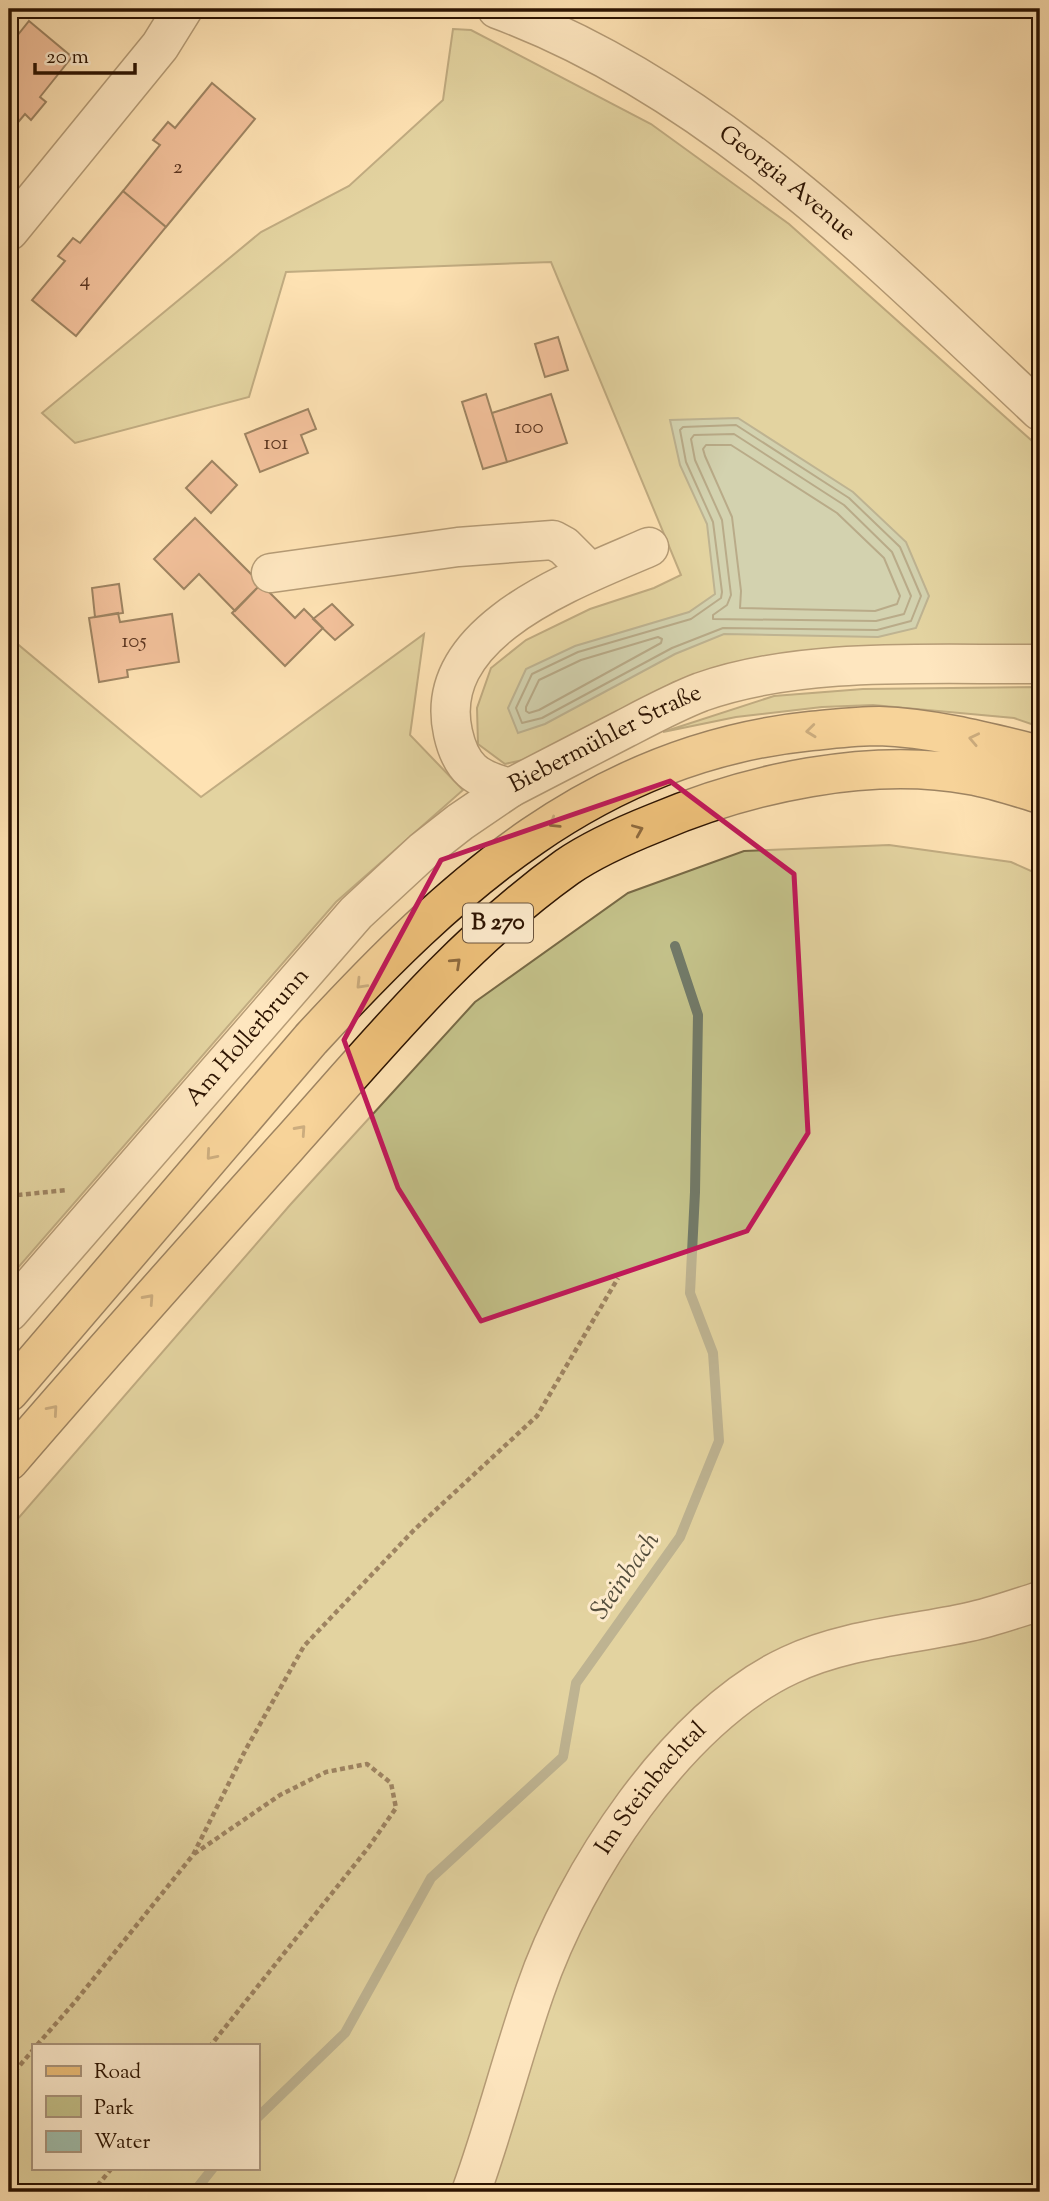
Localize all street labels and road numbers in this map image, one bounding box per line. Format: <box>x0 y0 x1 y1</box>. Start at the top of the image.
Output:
street label: Georgia Avenue <box>711 118 863 250</box>
street label: Biebermühler Straße <box>503 676 707 802</box>
road number: B 270 <box>463 904 533 942</box>
street label: Am Hollerbrunn <box>178 961 318 1114</box>
street label: Im Steinbachtal <box>588 1714 715 1862</box>

